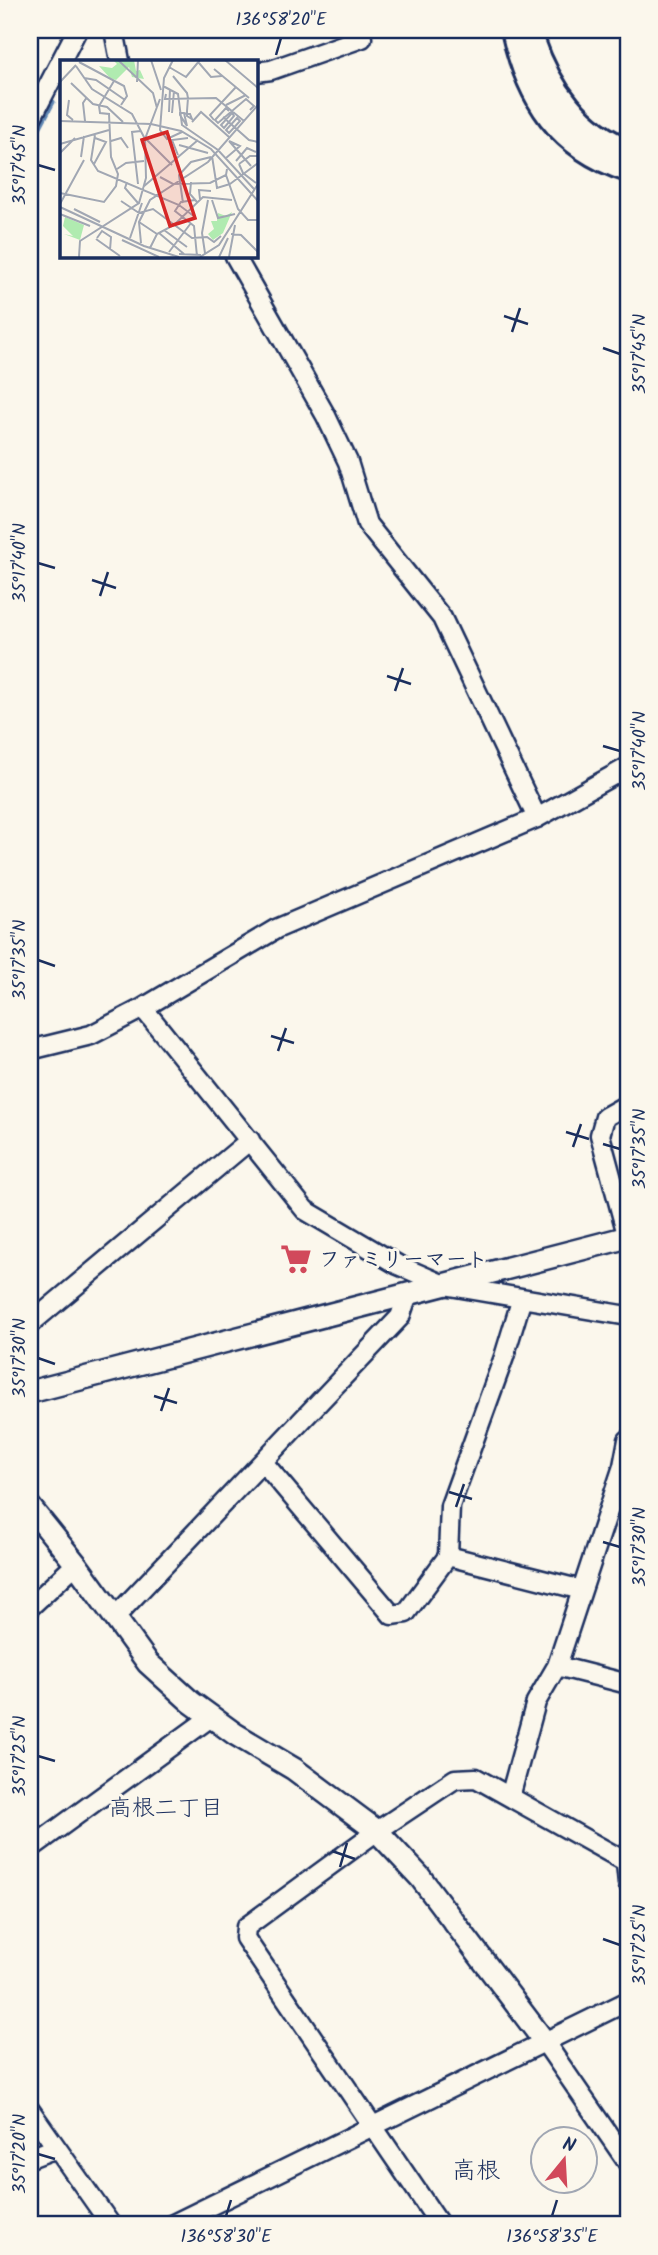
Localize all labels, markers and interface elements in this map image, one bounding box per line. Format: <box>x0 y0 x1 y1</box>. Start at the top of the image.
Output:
text: 136°58'20"E <box>235 6 327 35</box>
inset map <box>60 60 257 257</box>
text: 35°17'45"N <box>6 125 35 205</box>
text: 35°17'45"N <box>626 314 655 394</box>
text: 35°17'40"N <box>6 523 35 603</box>
text: 35°17'40"N <box>626 711 655 791</box>
text: 35°17'35"N <box>6 920 35 1000</box>
text: 35°17'35"N <box>626 1109 655 1189</box>
supermarket icon: ファミリーマート <box>279 1242 313 1276</box>
place label: ファミリーマート <box>319 1244 488 1277</box>
text: 35°17'30"N <box>6 1318 35 1398</box>
text: 35°17'30"N <box>626 1507 655 1587</box>
text: 35°17'25"N <box>6 1716 35 1796</box>
district label: 高根二丁目 <box>109 1791 224 1827</box>
text: 35°17'25"N <box>626 1905 655 1985</box>
text: 35°17'20"N <box>6 2114 35 2194</box>
north arrow <box>528 2126 598 2196</box>
text: N <box>558 2130 579 2162</box>
district label: 高根 <box>452 2152 500 2191</box>
text: 136°58'30"E <box>181 2223 272 2252</box>
text: 136°58'35"E <box>506 2223 598 2252</box>

